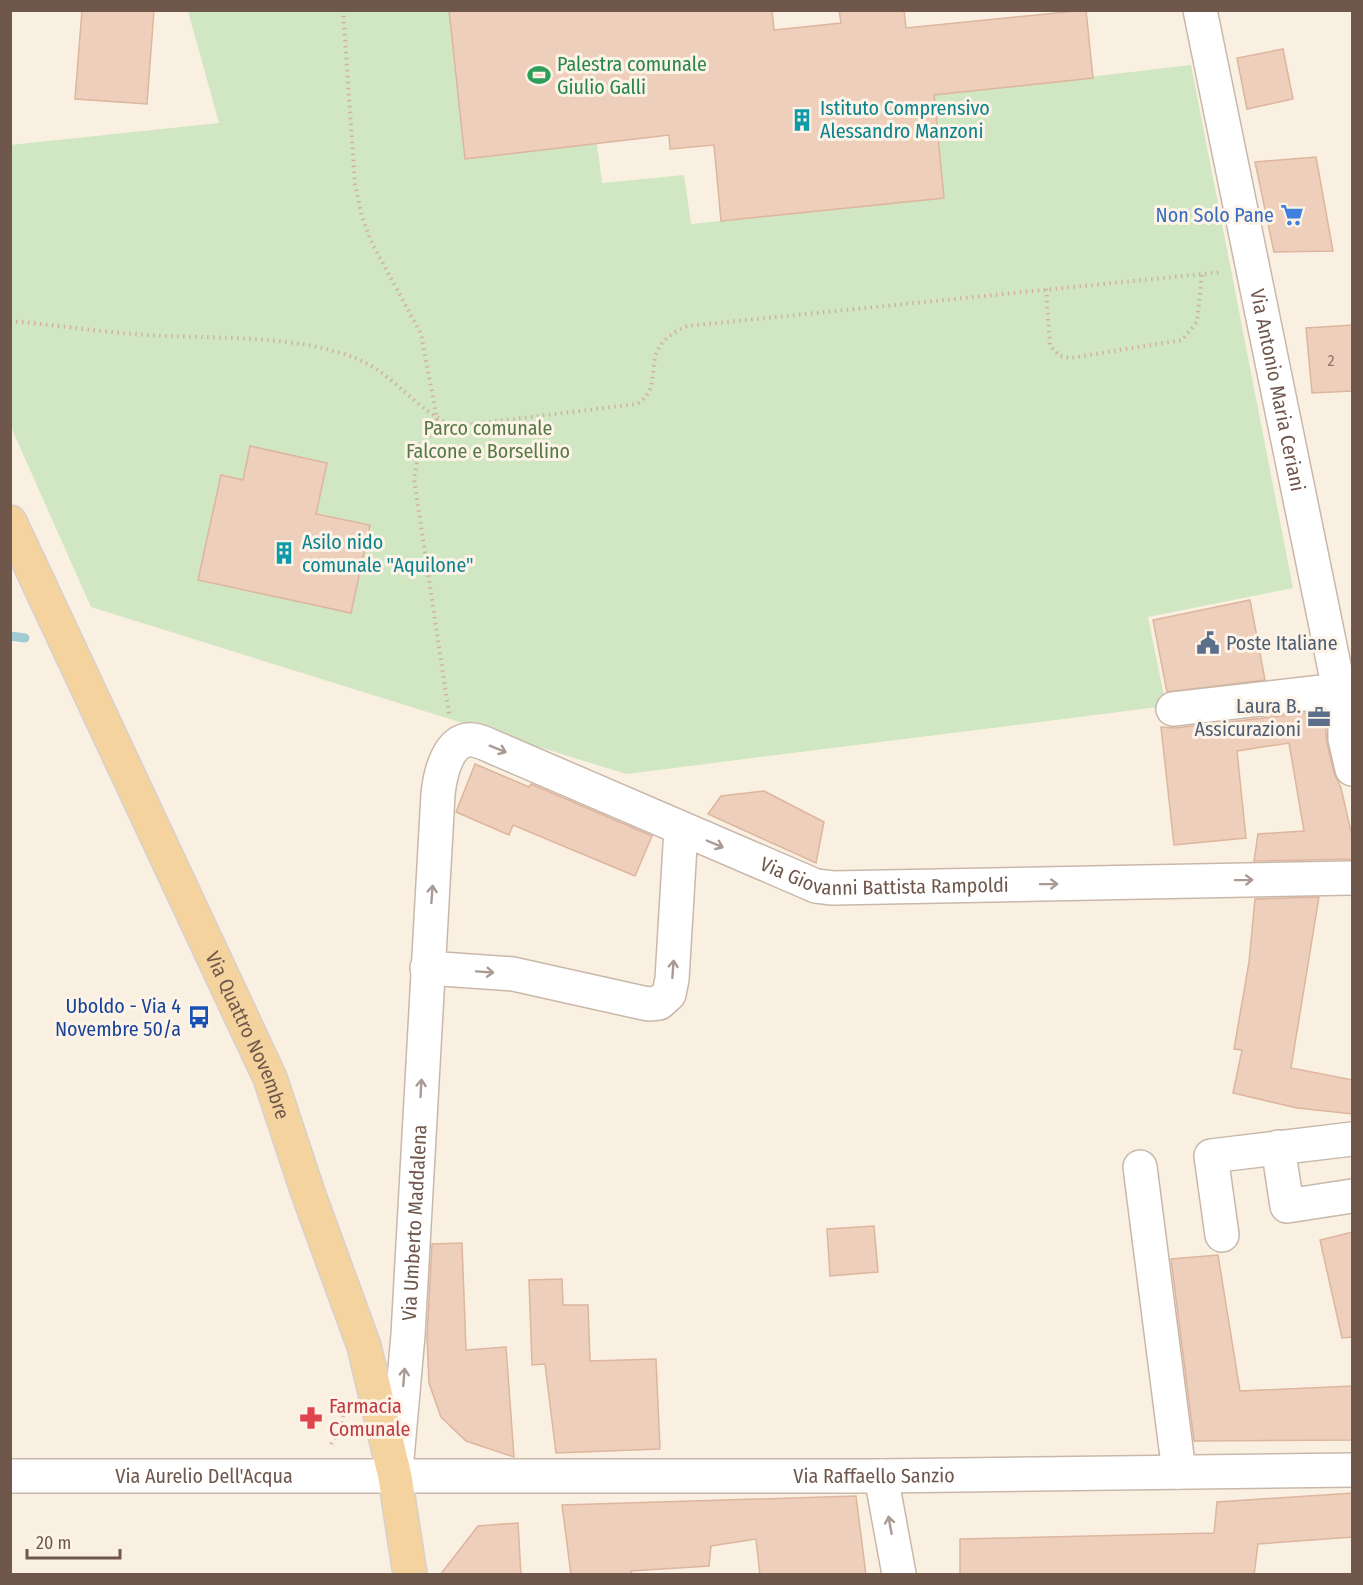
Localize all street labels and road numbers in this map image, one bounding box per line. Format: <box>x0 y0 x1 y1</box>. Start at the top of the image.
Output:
street label: Via Antonio Maria Ceriani <box>1245 287 1310 494</box>
street label: Via Giovanni Battista Rampoldi <box>757 851 1009 900</box>
street label: Via Quattro Novembre <box>201 948 295 1122</box>
street label: Via Umberto Maddalena <box>397 1124 432 1321</box>
street label: Via Raffaello Sanzio <box>793 1463 955 1488</box>
street label: Via Aurelio Dell'Acqua <box>115 1464 293 1488</box>

